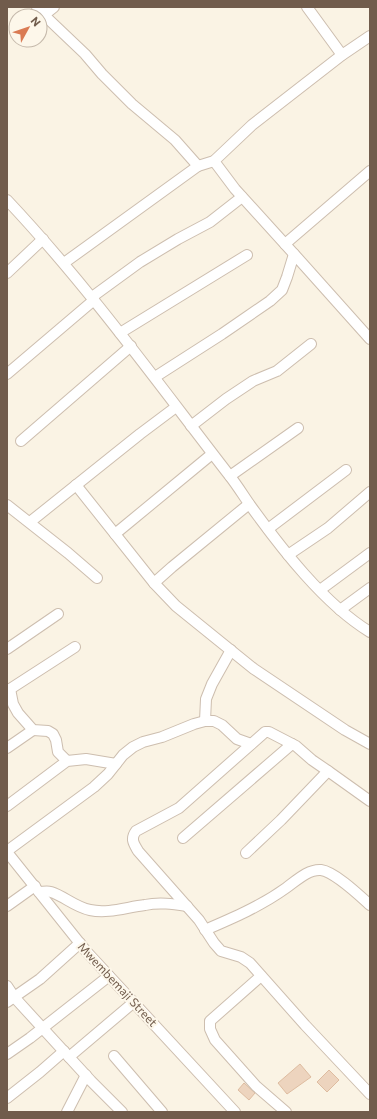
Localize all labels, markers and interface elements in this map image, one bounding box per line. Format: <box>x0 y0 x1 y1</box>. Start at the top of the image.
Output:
north arrow <box>8 8 48 48</box>
text: N <box>28 14 44 29</box>
street label: Mwembemaji Street <box>75 939 161 1029</box>

